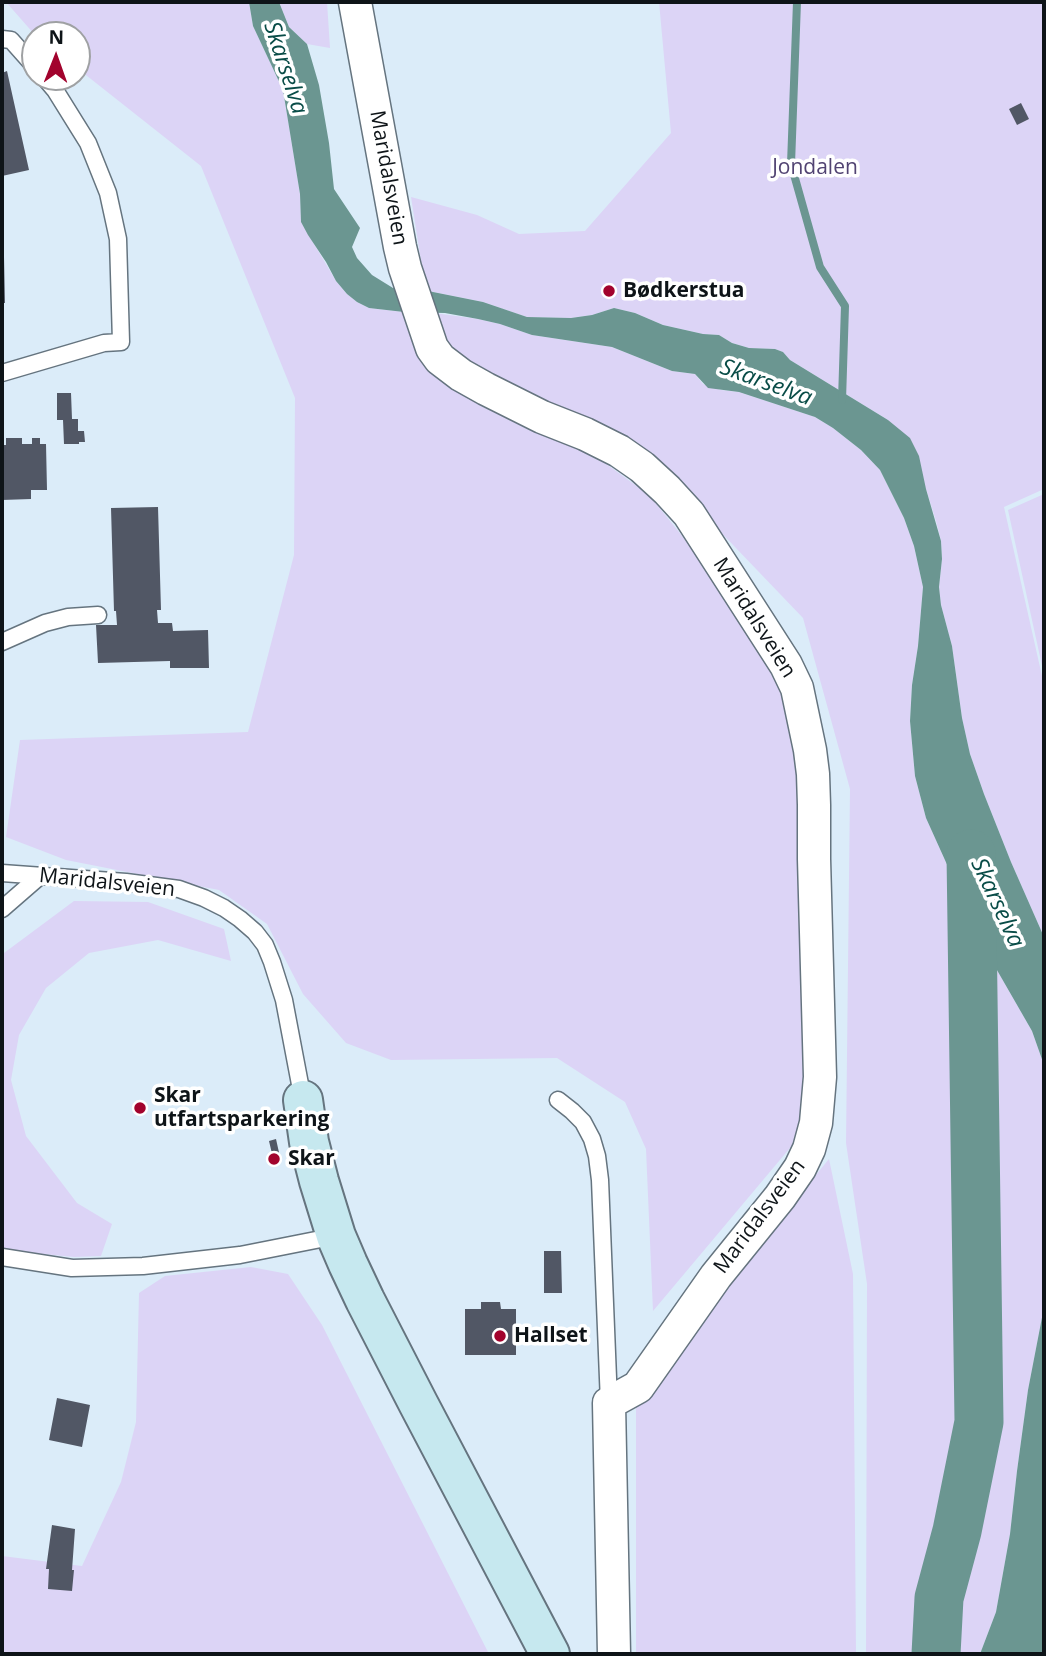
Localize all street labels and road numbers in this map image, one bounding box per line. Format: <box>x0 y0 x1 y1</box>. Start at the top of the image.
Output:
street label: Maridalsveien <box>364 109 412 247</box>
street label: Maridalsveien <box>707 553 801 683</box>
street label: Maridalsveien <box>38 863 176 903</box>
street label: Maridalsveien <box>709 1155 811 1279</box>

